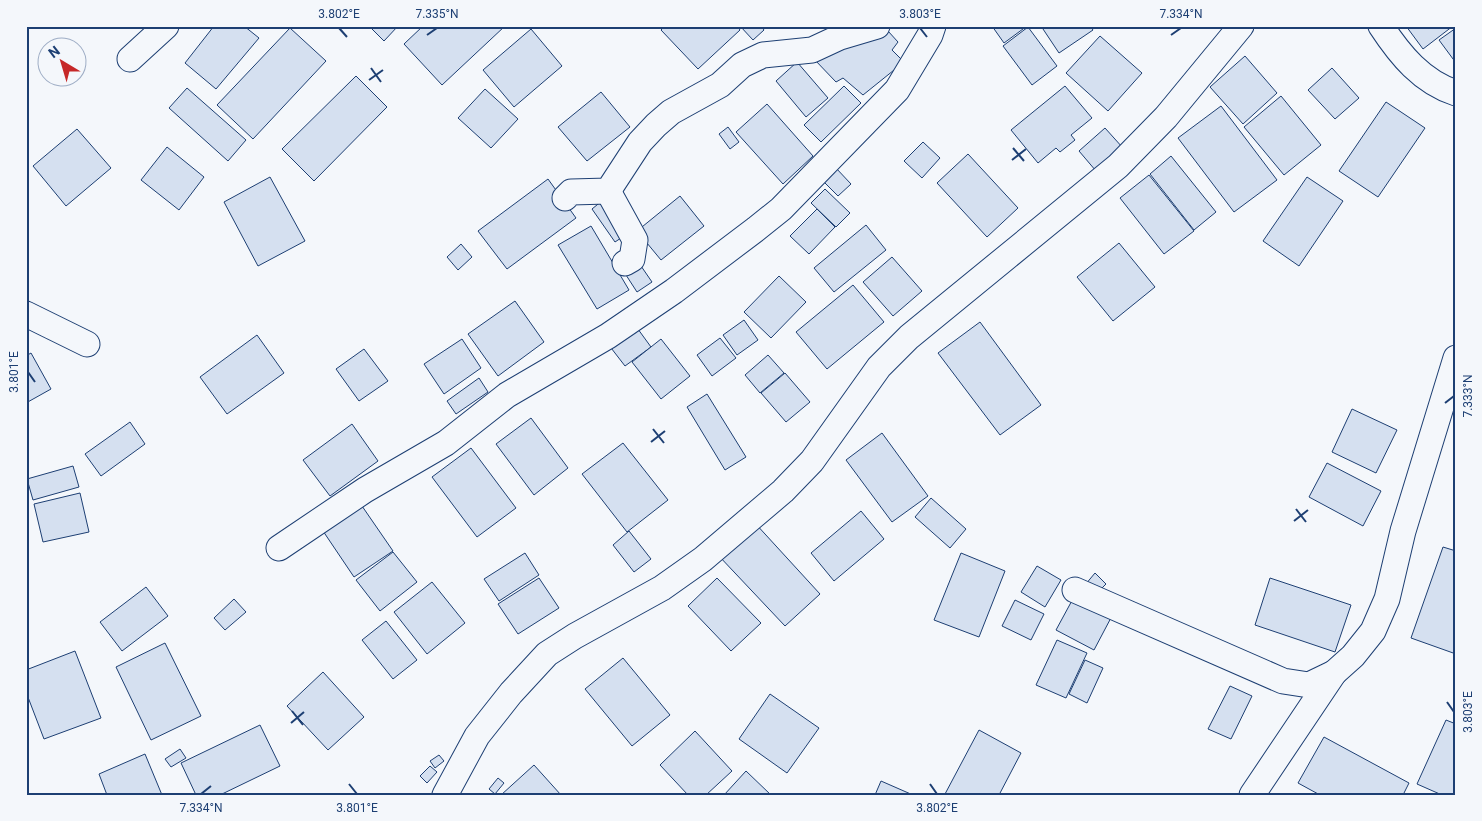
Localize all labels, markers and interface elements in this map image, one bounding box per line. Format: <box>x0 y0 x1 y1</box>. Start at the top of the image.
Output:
text: 3.802°E <box>318 7 360 21</box>
text: 7.335°N <box>415 7 459 21</box>
text: 3.803°E <box>899 7 941 21</box>
text: 7.334°N <box>1159 7 1203 21</box>
north arrow <box>38 38 88 88</box>
text: N <box>45 42 63 61</box>
text: 3.801°E <box>7 351 21 393</box>
text: 7.333°N <box>1461 374 1475 418</box>
text: 3.803°E <box>1461 691 1475 733</box>
text: 7.334°N <box>179 801 223 815</box>
text: 3.801°E <box>336 801 378 815</box>
text: 3.802°E <box>916 801 958 815</box>

